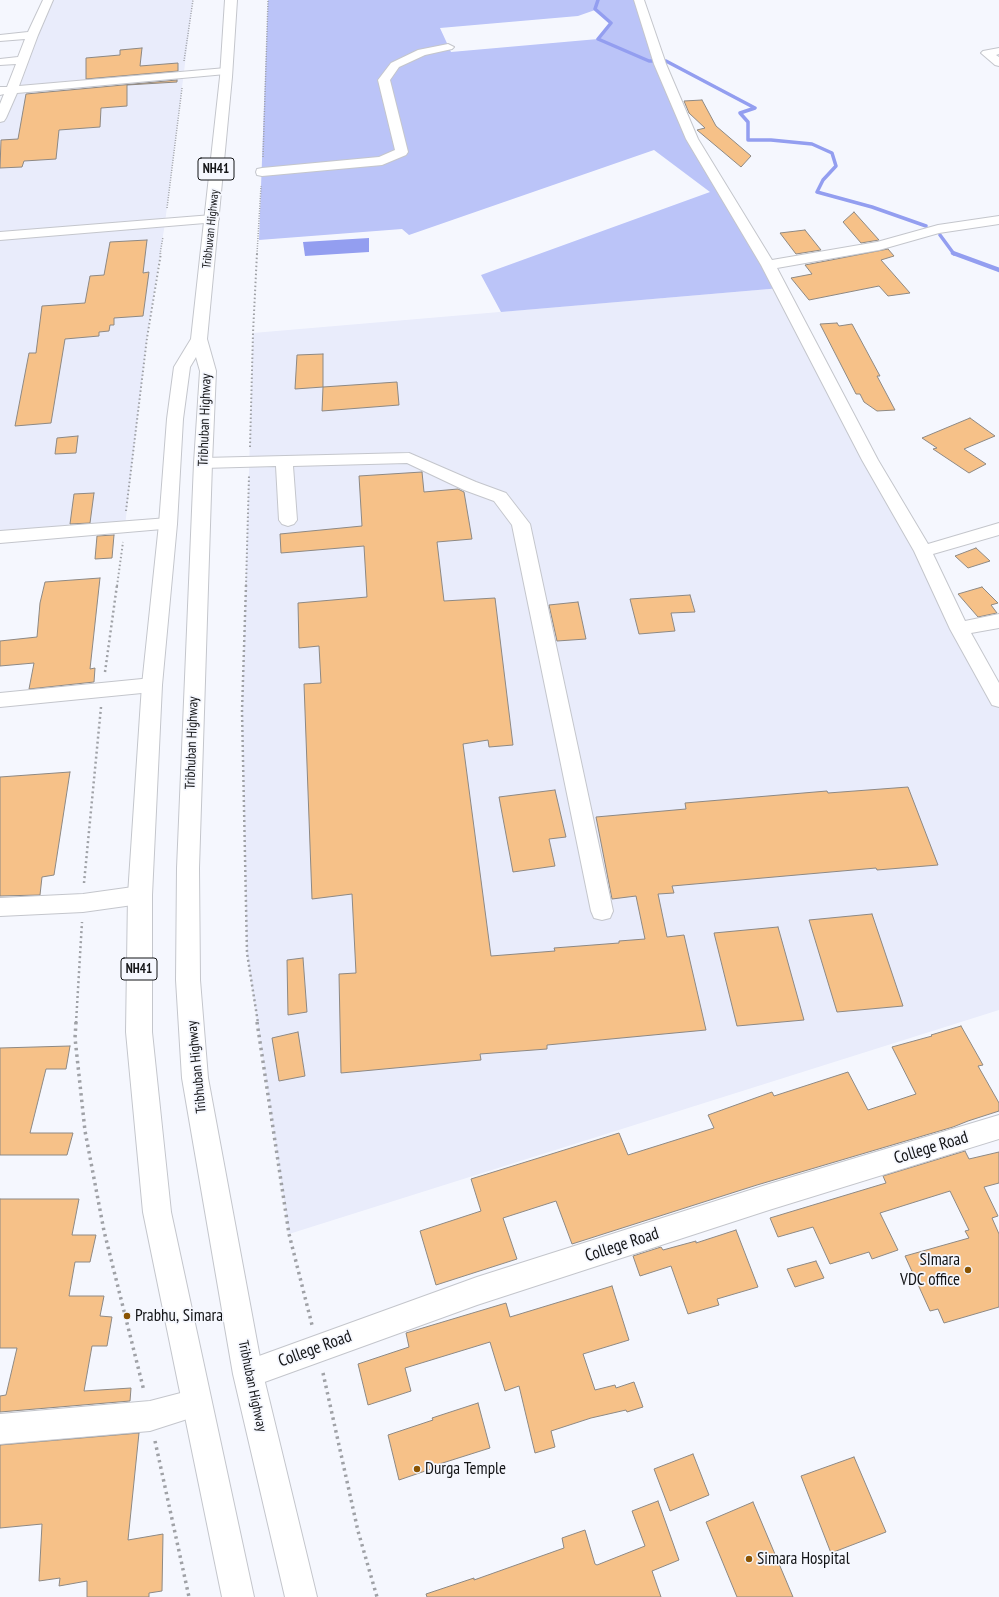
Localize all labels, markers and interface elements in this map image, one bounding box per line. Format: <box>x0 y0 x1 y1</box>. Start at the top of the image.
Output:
road number: NH41 <box>198 158 234 180</box>
street label: Tribhuvan Highway <box>200 189 222 269</box>
street label: Tribhuban Highway <box>195 373 215 467</box>
street label: Tribhuban Highway <box>182 696 202 790</box>
road number: NH41 <box>121 958 157 980</box>
street label: Tribhuban Highway <box>184 1020 210 1114</box>
street label: College Road <box>891 1127 971 1169</box>
street label: College Road <box>583 1223 661 1267</box>
place label: SImara VDC office <box>900 1250 960 1290</box>
marker: SImara VDC office <box>963 1265 973 1275</box>
place label: Prabhu, Simara <box>135 1306 223 1326</box>
marker: Prabhu, Simara <box>122 1311 132 1321</box>
street label: College Road <box>276 1326 354 1372</box>
street label: Tribhuban Highway <box>234 1339 270 1433</box>
place label: Durga Temple <box>425 1459 506 1479</box>
marker: Durga Temple <box>412 1464 422 1474</box>
place label: Simara Hospital <box>757 1549 850 1569</box>
marker: Simara Hospital <box>744 1554 754 1564</box>

